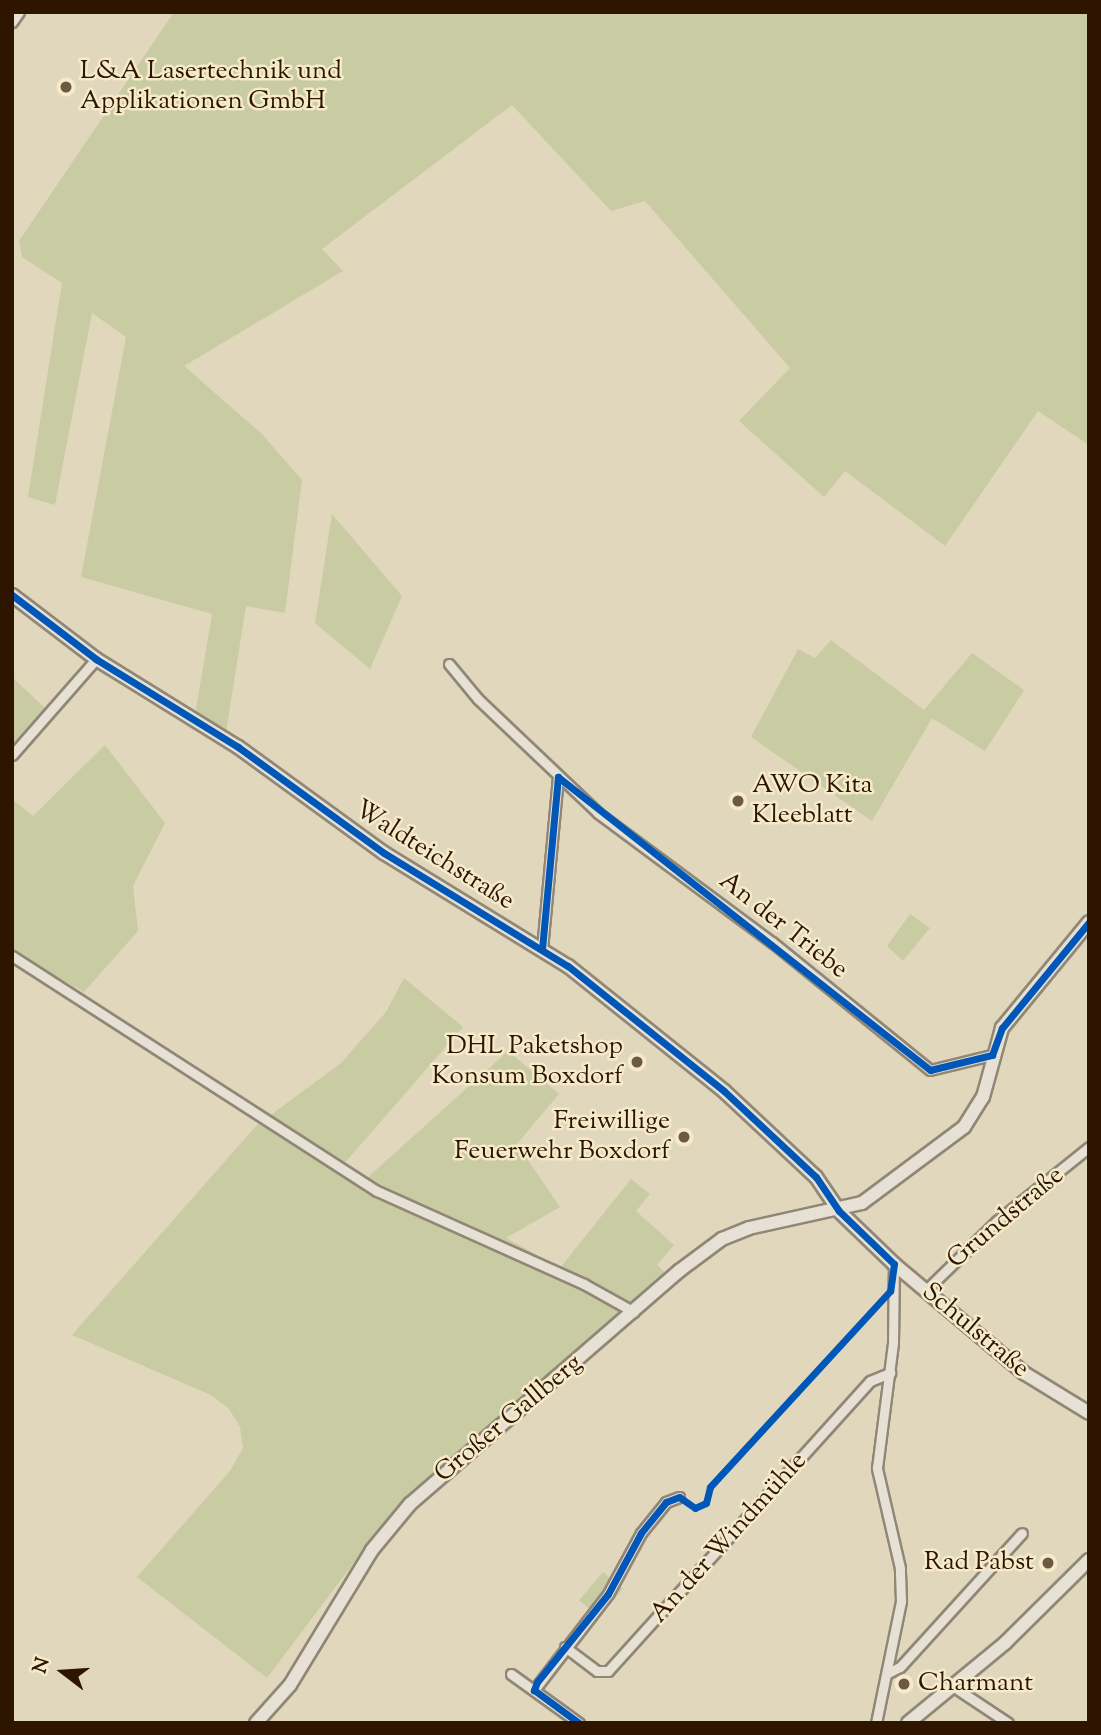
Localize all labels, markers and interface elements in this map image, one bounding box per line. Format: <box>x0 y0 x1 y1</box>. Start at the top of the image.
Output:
place label: L&A Lasertechnik und Applikationen GmbH <box>80 56 342 118</box>
marker: L&A Lasertechnik und Applikationen GmbH <box>58 79 74 95</box>
place label: AWO Kita Kleeblatt <box>752 770 872 832</box>
marker: AWO Kita Kleeblatt <box>730 793 746 809</box>
street label: Waldteichstraße <box>348 794 520 918</box>
street label: An der Triebe <box>712 866 854 986</box>
place label: DHL Paketshop Konsum Boxdorf <box>432 1031 623 1092</box>
marker: DHL Paketshop Konsum Boxdorf <box>629 1054 645 1070</box>
place label: Freiwillige Feuerwehr Boxdorf <box>454 1106 670 1168</box>
marker: Freiwillige Feuerwehr Boxdorf <box>676 1129 692 1145</box>
street label: Grundstraße <box>941 1160 1071 1276</box>
street label: Schulstraße <box>915 1277 1035 1385</box>
street label: Großer Gallberg <box>429 1348 589 1490</box>
street label: An der Windmühle <box>644 1446 814 1630</box>
place label: Rad Pabst <box>924 1547 1034 1579</box>
marker: Rad Pabst <box>1040 1555 1056 1571</box>
north arrow <box>28 1637 98 1707</box>
text: N <box>27 1655 58 1677</box>
place label: Charmant <box>918 1668 1033 1700</box>
marker: Charmant <box>896 1676 912 1692</box>

